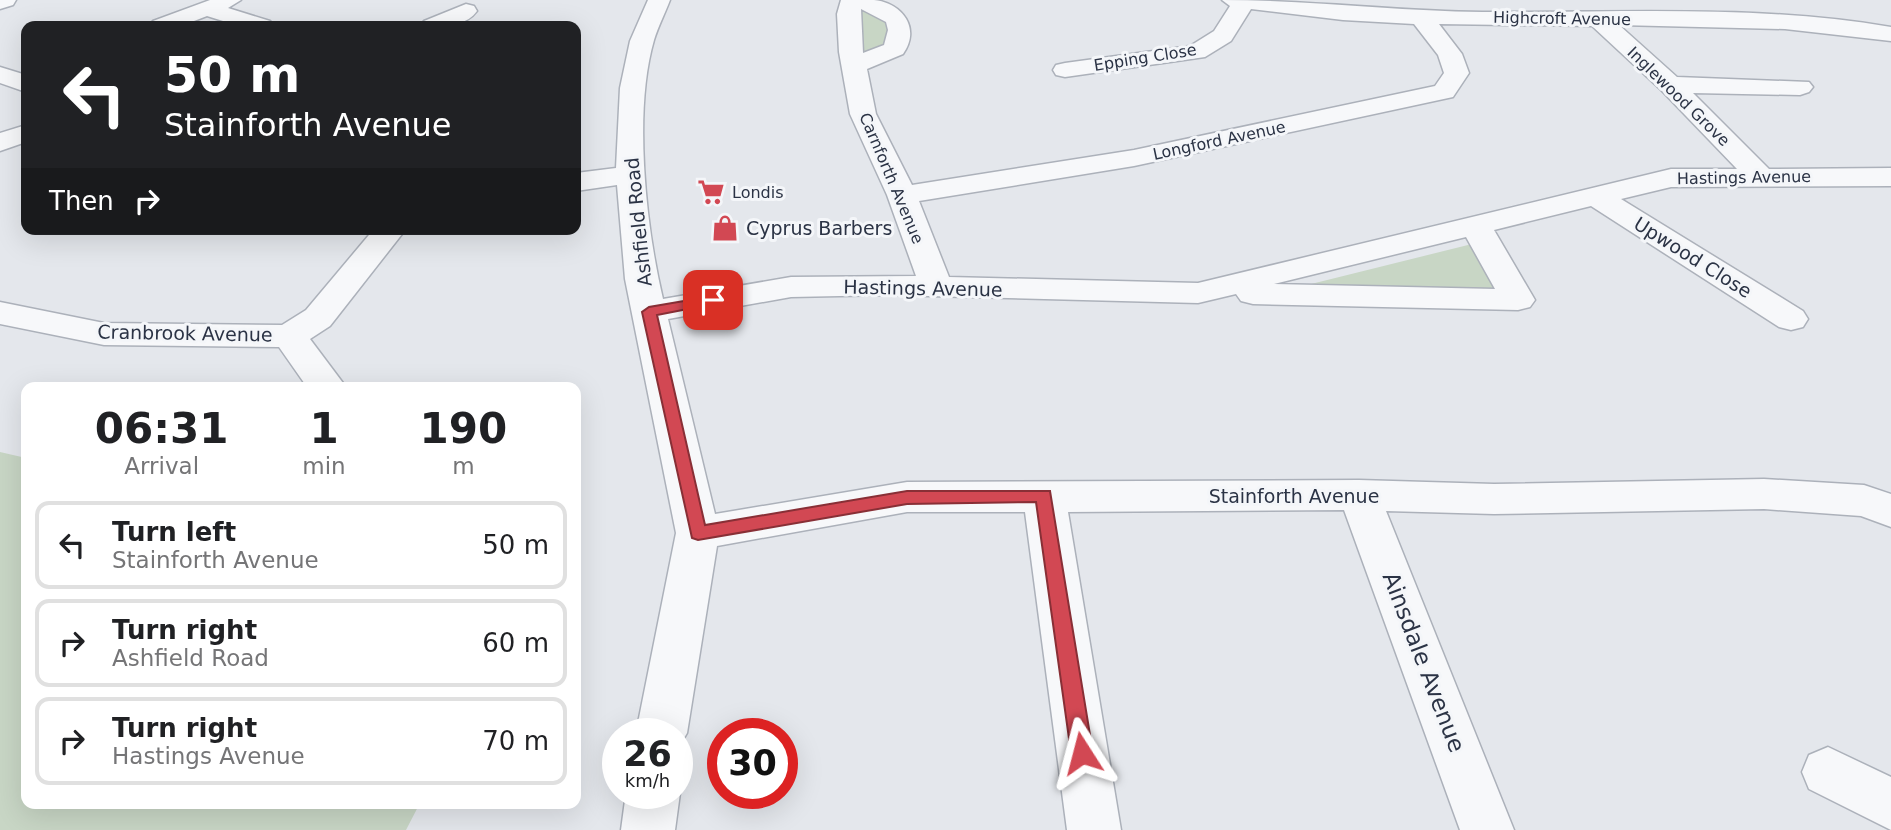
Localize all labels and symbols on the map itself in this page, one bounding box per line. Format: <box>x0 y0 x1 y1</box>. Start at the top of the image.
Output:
street label: Highcroft Avenue <box>1493 8 1631 29</box>
street label: Epping Close <box>1092 40 1198 75</box>
street label: Inglewood Grove <box>1624 43 1734 150</box>
street label: Carnforth Avenue <box>855 110 928 247</box>
street label: Longford Avenue <box>1151 117 1287 164</box>
street label: Ashfield Road <box>620 156 656 288</box>
street label: Hastings Avenue <box>1677 167 1811 188</box>
supermarket icon: Londis <box>696 177 726 207</box>
place label: Londis <box>732 183 784 202</box>
street label: Upwood Close <box>1630 212 1756 302</box>
shop icon: Cyprus Barbers <box>710 213 740 243</box>
place label: Cyprus Barbers <box>746 217 892 239</box>
pin <box>683 270 743 330</box>
street label: Hastings Avenue <box>843 276 1003 300</box>
street label: Cranbrook Avenue <box>97 320 273 346</box>
street label: Stainforth Avenue <box>1209 485 1379 507</box>
street label: Ainsdale Avenue <box>1378 568 1470 756</box>
position arrow <box>1045 716 1119 790</box>
speed limit sign: 30 <box>707 718 798 809</box>

